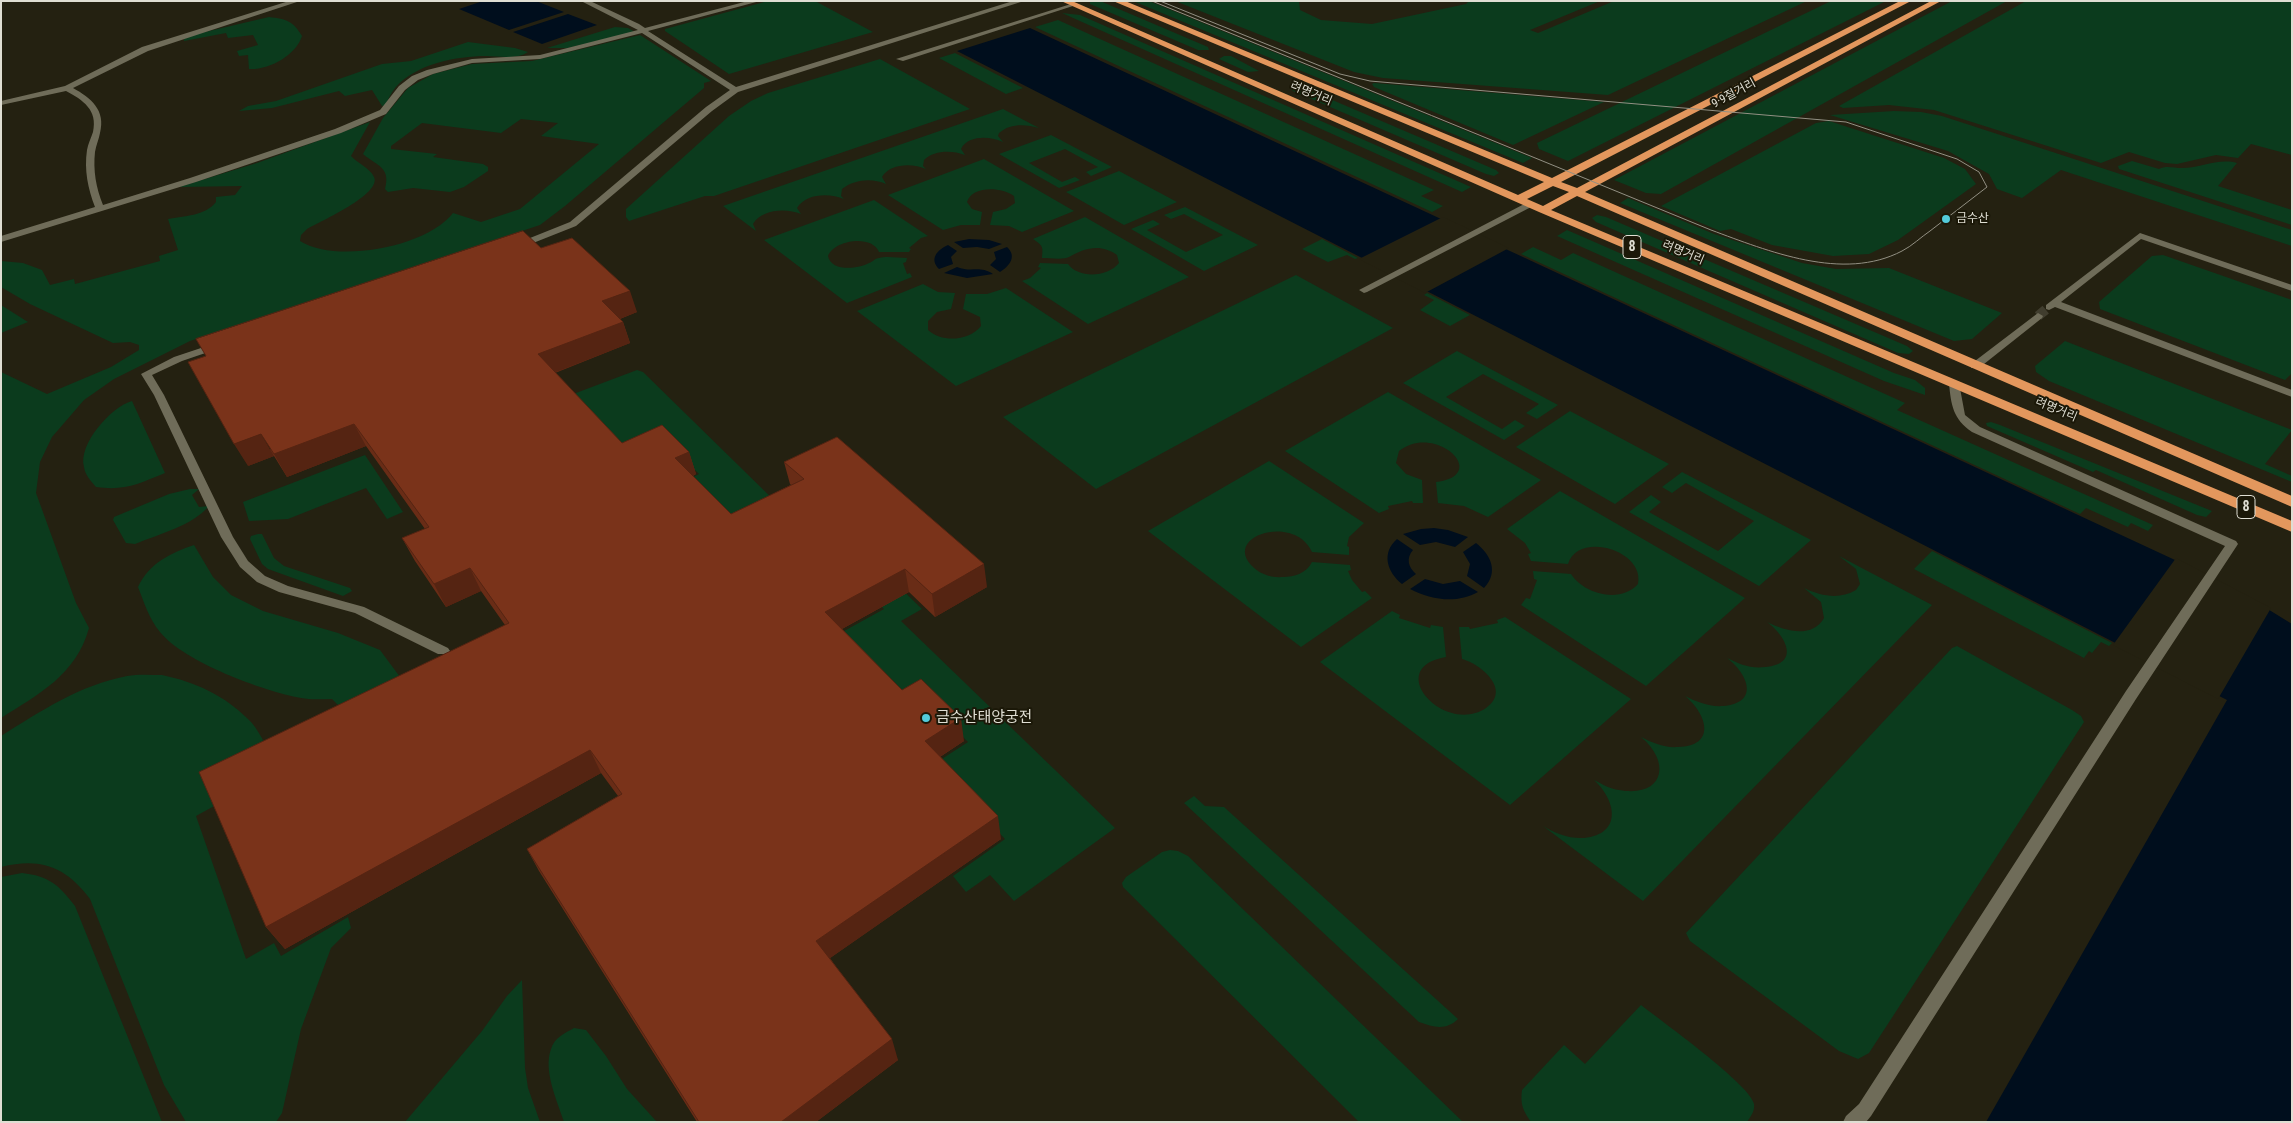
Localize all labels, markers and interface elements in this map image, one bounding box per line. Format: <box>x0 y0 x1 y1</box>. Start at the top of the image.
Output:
street label: 9·9절거리 <box>1709 76 1759 112</box>
street label: 려명거리 <box>1288 79 1334 109</box>
place label: 금수산 <box>1956 212 1989 226</box>
marker: 금수산 <box>1940 213 1952 225</box>
road number: 8 <box>1623 236 1641 258</box>
street label: 려명거리 <box>1660 238 1706 268</box>
street label: 려명거리 <box>2033 395 2079 425</box>
road number: 8 <box>2237 496 2255 518</box>
place label: 금수산태양궁전 <box>936 709 1033 727</box>
marker: 금수산태양궁전 <box>920 712 932 724</box>

